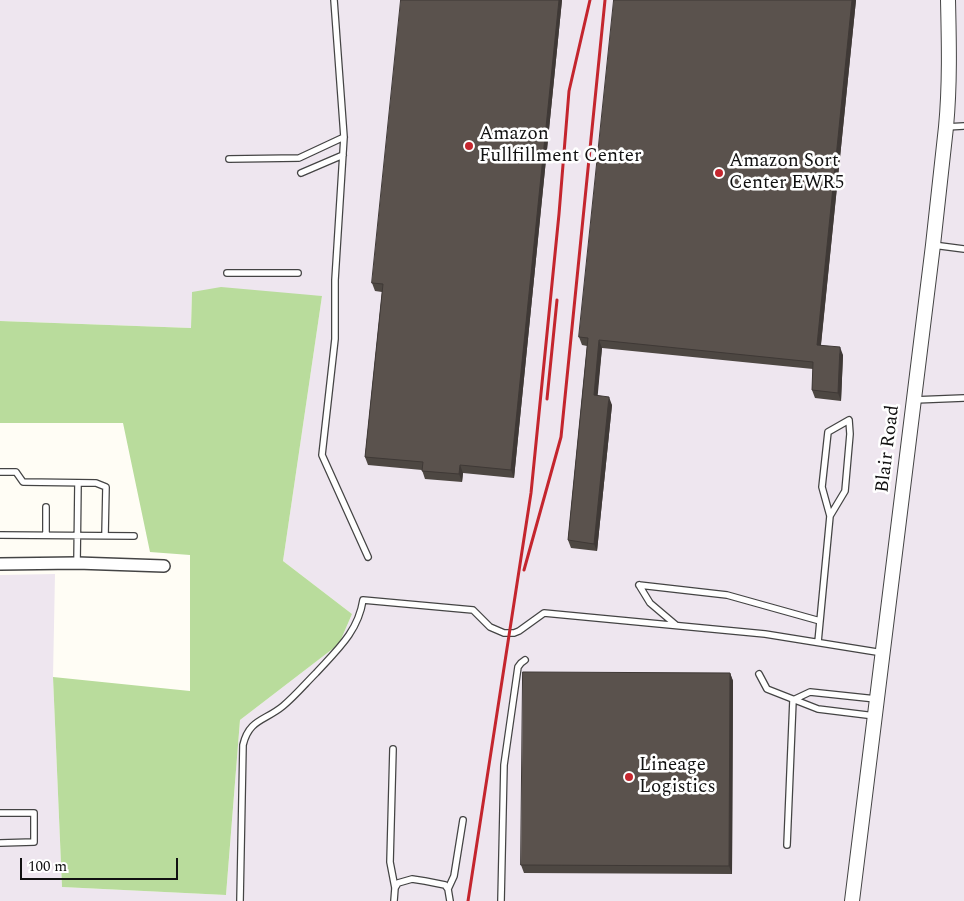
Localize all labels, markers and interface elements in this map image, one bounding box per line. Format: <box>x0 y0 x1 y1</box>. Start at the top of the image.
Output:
place label: Amazon Fullfillment Center <box>479 124 642 168</box>
marker: Amazon Fullfillment Center <box>463 140 475 152</box>
place label: Amazon Sort Center EWR5 <box>729 151 844 195</box>
marker: Amazon Sort Center EWR5 <box>713 167 725 179</box>
street label: Blair Road <box>872 404 906 494</box>
place label: Lineage Logistics <box>639 755 716 799</box>
marker: Lineage Logistics <box>623 771 635 783</box>
scale bar <box>22 848 180 880</box>
text: 100 m <box>28 855 67 878</box>

